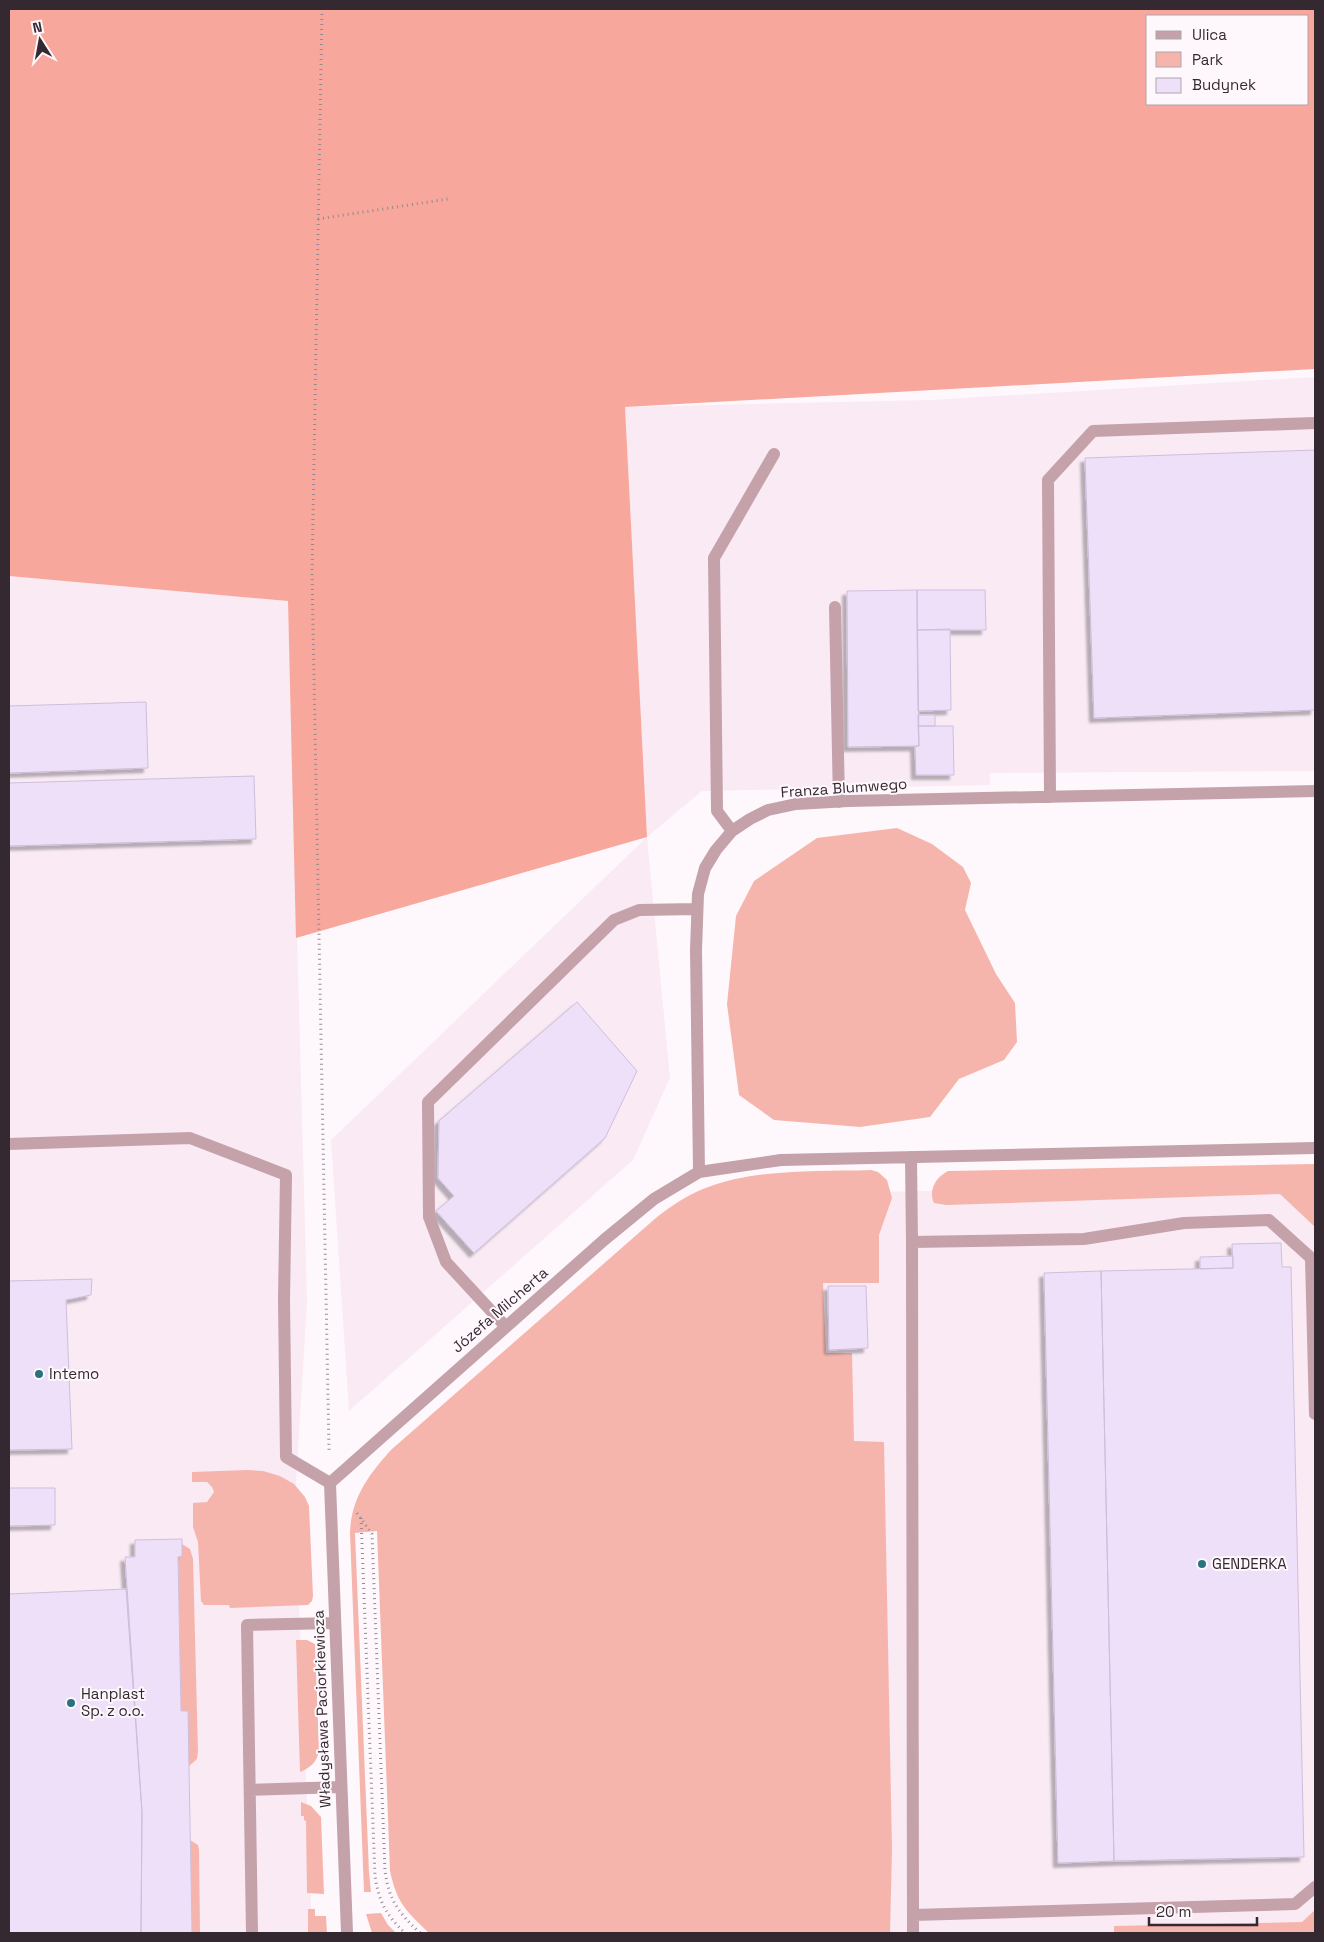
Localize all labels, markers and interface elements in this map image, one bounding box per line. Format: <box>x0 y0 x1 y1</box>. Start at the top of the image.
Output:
north arrow <box>15 15 65 65</box>
legend <box>1146 15 1309 105</box>
text: N <box>31 18 44 37</box>
text: Ulica <box>1192 25 1227 44</box>
text: Park <box>1192 50 1223 69</box>
text: Budynek <box>1192 75 1256 94</box>
street label: Franza Blumwego <box>780 774 908 801</box>
street label: Józefa Milcherta <box>448 1262 552 1357</box>
place label: Intemo <box>49 1364 99 1383</box>
marker: Intemo <box>33 1368 45 1380</box>
place label: GENDERKA <box>1212 1554 1287 1573</box>
marker: GENDERKA <box>1196 1558 1208 1570</box>
street label: Władysława Paciorkiewicza <box>309 1609 334 1808</box>
place label: Hanplast Sp. z o.o. <box>81 1684 145 1720</box>
marker: Hanplast Sp. z o.o. <box>65 1697 77 1709</box>
scale bar <box>1149 1894 1256 1926</box>
text: 20 m <box>1156 1902 1191 1921</box>

